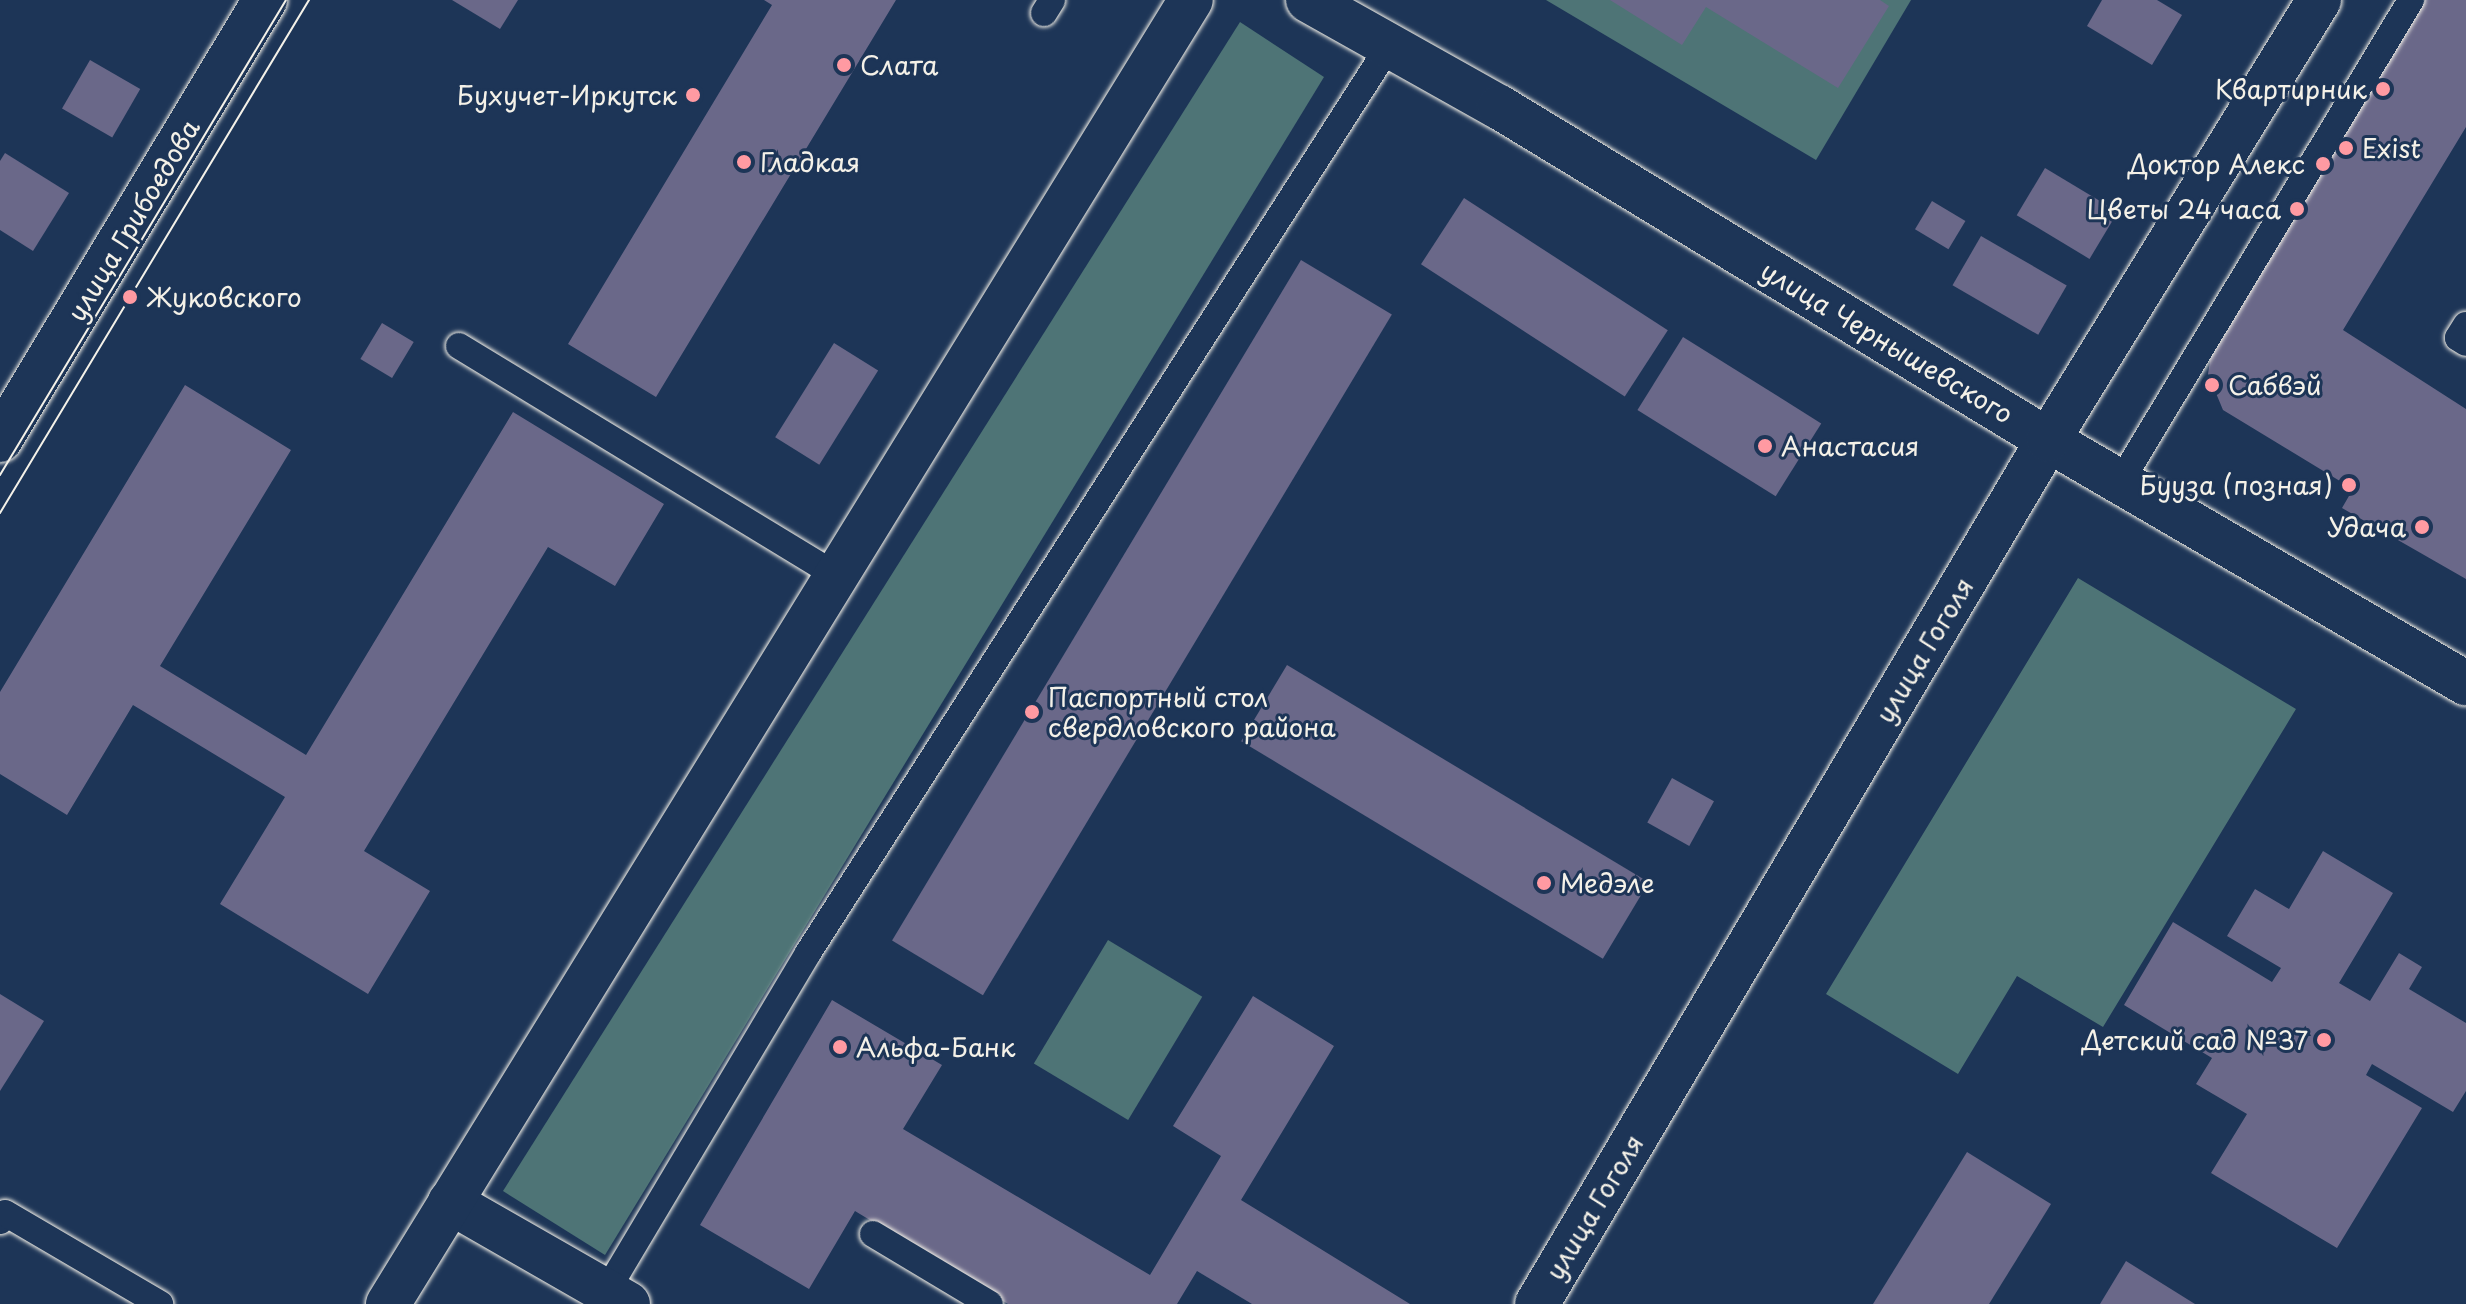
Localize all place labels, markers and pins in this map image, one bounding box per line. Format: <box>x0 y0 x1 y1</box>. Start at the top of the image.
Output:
place label: Слата <box>860 49 938 81</box>
marker: Слата <box>835 56 853 74</box>
place label: Квартирник <box>2215 73 2367 105</box>
place label: Бухучет-Иркутск <box>457 79 677 111</box>
marker: Квартирник <box>2374 80 2392 98</box>
marker: Бухучет-Иркутск <box>684 86 702 104</box>
place label: Exist <box>2362 132 2421 164</box>
marker: Exist <box>2337 139 2355 157</box>
place label: Гладкая <box>760 146 860 178</box>
place label: Доктор Алекс <box>2128 148 2305 180</box>
marker: Гладкая <box>735 153 753 171</box>
marker: Доктор Алекс <box>2312 153 2334 175</box>
place label: Цветы 24 часа <box>2086 193 2281 225</box>
marker: Цветы 24 часа <box>2288 200 2306 218</box>
place label: Жуковского <box>146 281 302 313</box>
marker: Жуковского <box>121 288 139 306</box>
place label: Сабвэй <box>2228 369 2321 401</box>
marker: Сабвэй <box>2203 376 2221 394</box>
place label: Анастасия <box>1781 430 1919 462</box>
marker: Анастасия <box>1756 437 1774 455</box>
place label: Бууза (позная) <box>2138 469 2333 501</box>
marker: Бууза (позная) <box>2340 476 2358 494</box>
place label: Удача <box>2327 511 2406 543</box>
marker: Удача <box>2413 518 2431 536</box>
place label: Паспортный стол свердловского района <box>1048 681 1336 742</box>
marker: Паспортный стол свердловского района <box>1023 703 1041 721</box>
place label: Медэле <box>1560 867 1655 899</box>
marker: Медэле <box>1535 874 1553 892</box>
place label: Детский сад №37 <box>2080 1024 2308 1056</box>
place label: Альфа-Банк <box>856 1031 1016 1063</box>
marker: Детский сад №37 <box>2315 1031 2333 1049</box>
marker: Альфа-Банк <box>831 1038 849 1056</box>

